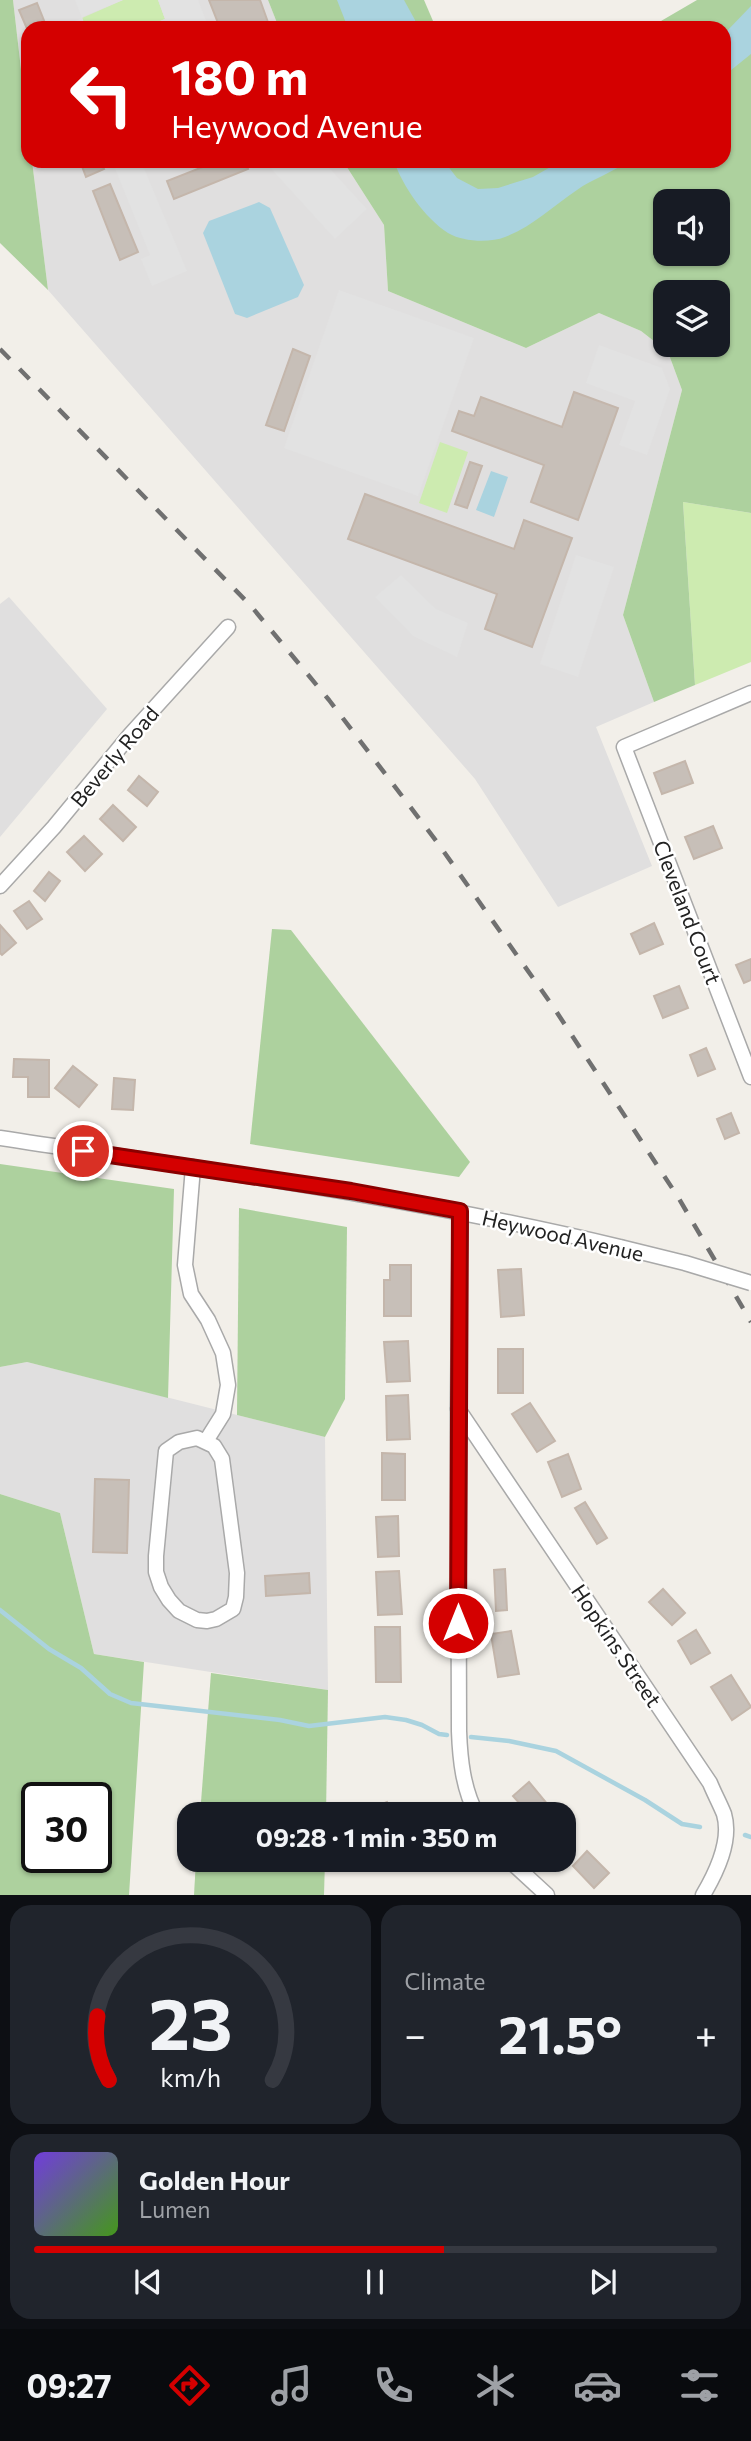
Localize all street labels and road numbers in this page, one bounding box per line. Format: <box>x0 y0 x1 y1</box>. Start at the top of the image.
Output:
street label: Beverly Road <box>65 701 163 811</box>
street label: Cleveland Court <box>649 836 727 988</box>
street label: Heywood Avenue <box>480 1204 646 1266</box>
street label: Hopkins Street <box>567 1579 667 1711</box>

